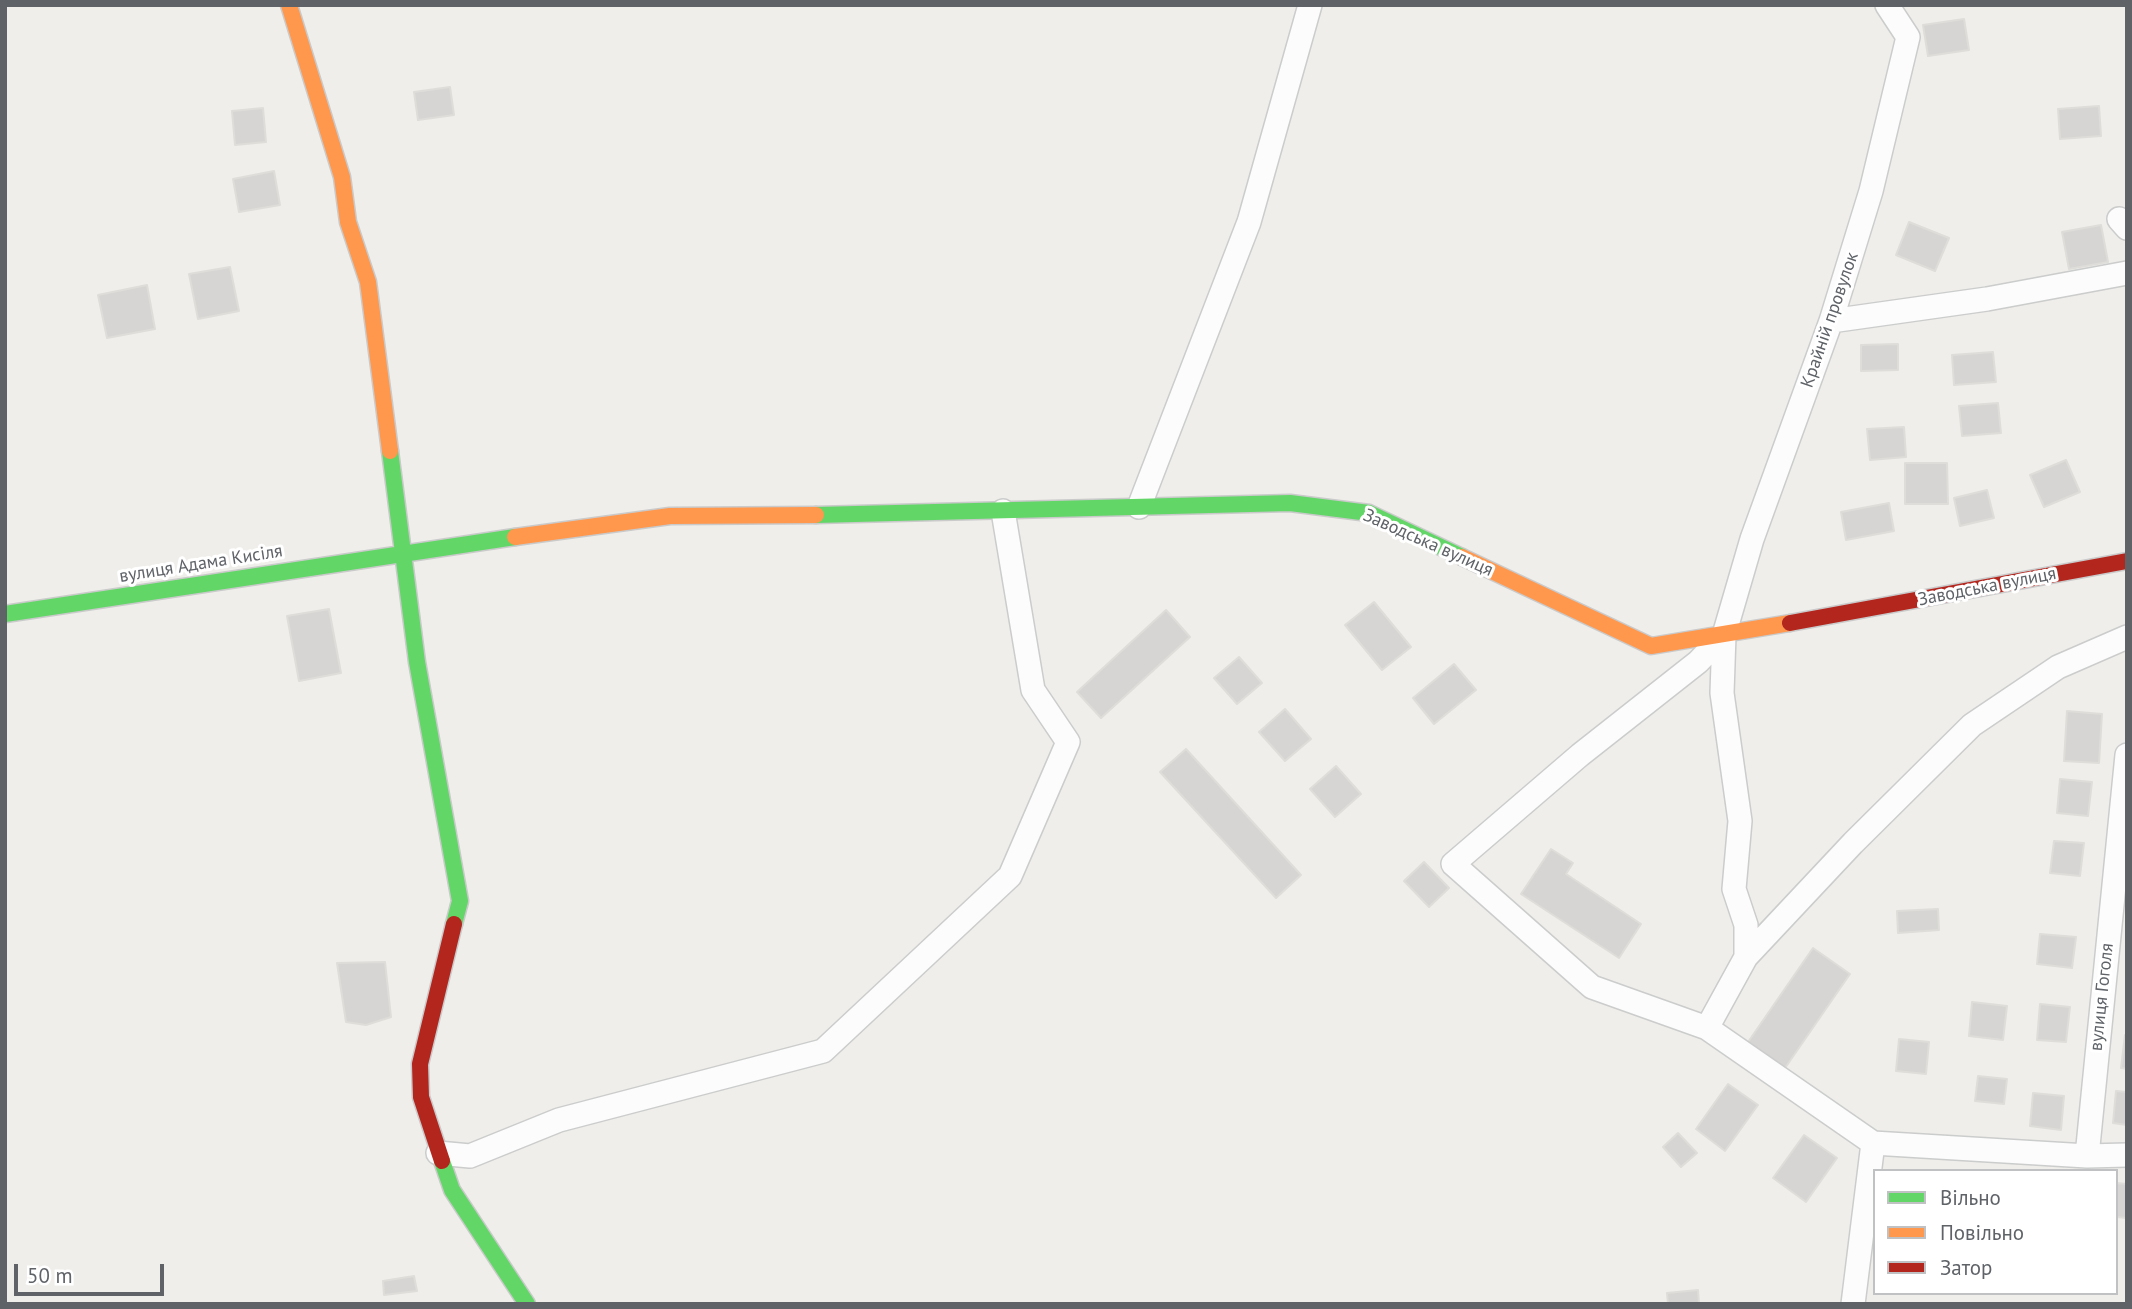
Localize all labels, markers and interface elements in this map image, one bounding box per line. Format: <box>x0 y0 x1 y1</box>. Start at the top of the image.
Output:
street label: Крайній провулок <box>1797 249 1863 391</box>
street label: Заводська вулиця <box>1360 505 1496 581</box>
street label: вулиця Адама Кисіля <box>118 540 284 588</box>
street label: Заводська вулиця <box>1916 563 2058 611</box>
street label: вулиця Гоголя <box>2086 942 2118 1052</box>
legend <box>1873 1169 2118 1295</box>
text: Вільно <box>1940 1184 2001 1211</box>
text: Повільно <box>1940 1219 2024 1246</box>
scale bar <box>18 1250 168 1294</box>
text: Затор <box>1940 1254 1992 1281</box>
text: 50 m <box>27 1262 73 1289</box>

